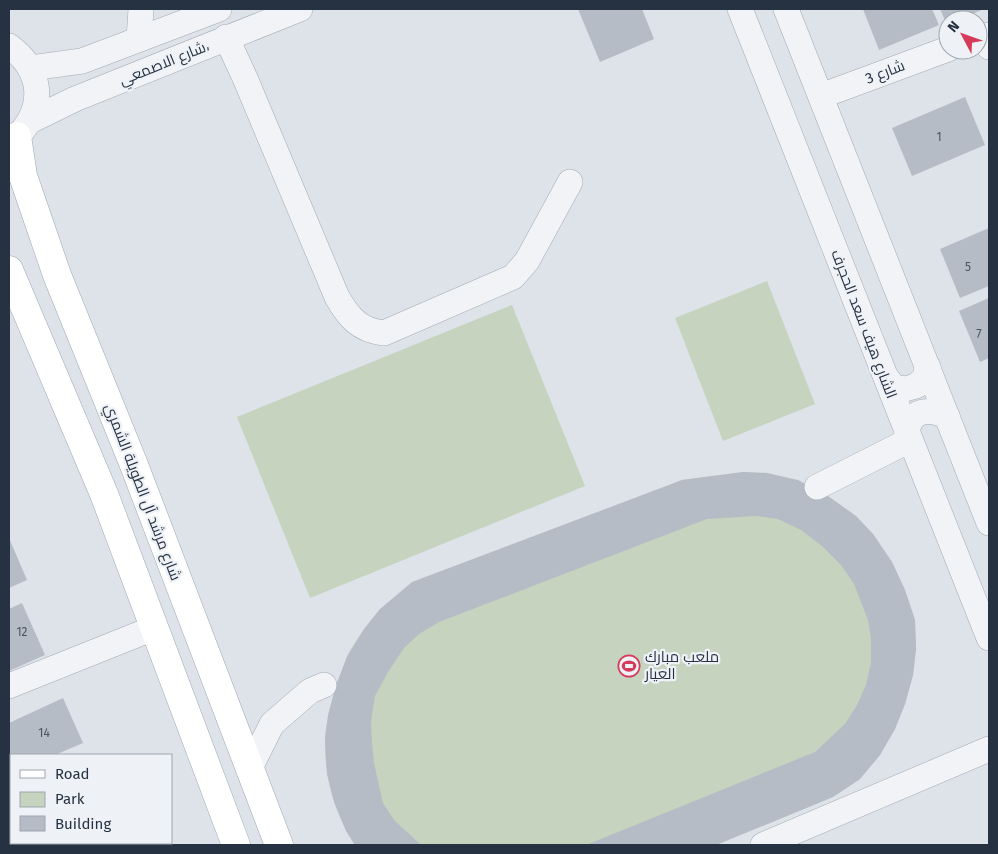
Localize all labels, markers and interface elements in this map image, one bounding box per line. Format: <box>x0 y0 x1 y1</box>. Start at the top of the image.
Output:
north arrow <box>938 10 988 60</box>
text: N <box>944 18 963 36</box>
street label: شارع الاصمعي، <box>116 37 213 92</box>
street label: شارع 3 <box>863 56 908 90</box>
house number: 1 <box>936 130 942 144</box>
street label: الشارع هيف سعد الحجرف <box>825 247 901 402</box>
house number: 5 <box>965 260 971 274</box>
house number: 7 <box>976 327 982 341</box>
street label: شارع مرشد آل الطويلة الشمري <box>98 401 185 584</box>
house number: 12 <box>16 625 28 639</box>
place label: ملعب مبارك العيار <box>644 648 719 683</box>
sports icon: ملعب مبارك العيار <box>617 654 641 678</box>
house number: 14 <box>38 726 50 740</box>
legend <box>10 754 172 844</box>
text: Road <box>55 765 90 783</box>
text: Park <box>55 790 85 808</box>
text: Building <box>55 815 111 833</box>

